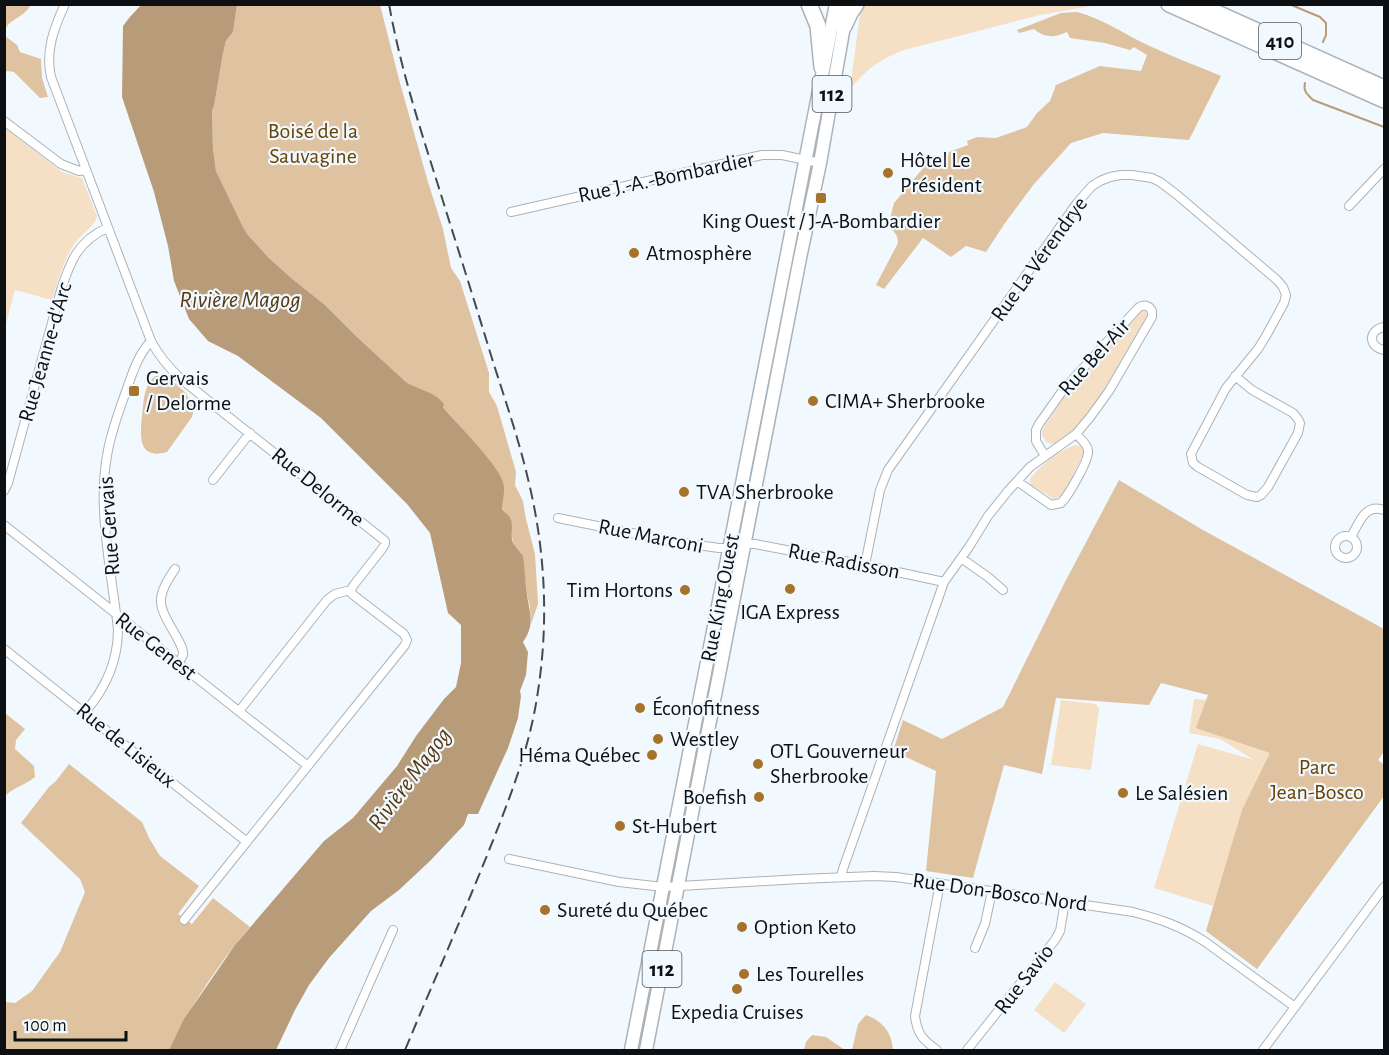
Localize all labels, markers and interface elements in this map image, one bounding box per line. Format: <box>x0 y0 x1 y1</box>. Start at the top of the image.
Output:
road number: 410 <box>1259 23 1301 59</box>
road number: 112 <box>812 76 852 112</box>
park label: Boisé de la Sauvagine <box>268 120 358 167</box>
street label: Rue J.-A.-Bombardier <box>576 148 756 206</box>
place label: Hôtel Le Président <box>900 149 982 196</box>
marker: Hôtel Le Président <box>881 166 895 180</box>
marker: King Ouest / J-A-Bombardier <box>814 191 828 205</box>
street label: Rue La Vérendrye <box>987 193 1091 325</box>
place label: King Ouest / J-A-Bombardier <box>702 210 940 232</box>
place label: Atmosphère <box>646 242 752 264</box>
marker: Atmosphère <box>627 246 641 260</box>
street label: Rue Jeanne-d'Arc <box>15 279 76 424</box>
water label: Rivière Magog <box>179 288 301 312</box>
street label: Rue Bel-Air <box>1054 314 1134 400</box>
place label: Gervais / Delorme <box>146 367 231 414</box>
marker: Gervais / Delorme <box>127 384 141 398</box>
place label: CIMA+ Sherbrooke <box>825 390 985 412</box>
marker: CIMA+ Sherbrooke <box>806 394 820 408</box>
street label: Rue Delorme <box>268 443 368 531</box>
street label: Rue Gervais <box>95 476 123 576</box>
place label: TVA Sherbrooke <box>696 481 834 503</box>
marker: TVA Sherbrooke <box>677 485 691 499</box>
street label: Rue Marconi <box>597 515 705 557</box>
street label: Rue King Ouest <box>697 532 743 664</box>
street label: Rue Radisson <box>786 539 902 583</box>
place label: Tim Hortons <box>567 579 673 601</box>
marker: IGA Express <box>783 582 797 596</box>
marker: Tim Hortons <box>678 583 692 597</box>
place label: IGA Express <box>740 601 840 623</box>
street label: Rue Genest <box>111 608 201 684</box>
place label: Éconofitness <box>652 696 760 719</box>
street label: Rue de Lisieux <box>72 698 180 792</box>
marker: Éconofitness <box>633 701 647 715</box>
water label: Rivière Magog <box>364 723 456 835</box>
place label: Westley <box>670 728 740 750</box>
marker: Westley <box>651 732 665 746</box>
place label: OTL Gouverneur Sherbrooke <box>770 740 907 787</box>
place label: Héma Québec <box>519 744 641 766</box>
marker: Héma Québec <box>645 748 659 762</box>
park label: Parc Jean-Bosco <box>1270 756 1364 803</box>
marker: OTL Gouverneur Sherbrooke <box>751 757 765 771</box>
place label: Le Salésien <box>1135 782 1228 804</box>
place label: Boefish <box>683 786 747 808</box>
marker: Le Salésien <box>1116 786 1130 800</box>
marker: Boefish <box>752 790 766 804</box>
place label: St-Hubert <box>632 815 717 837</box>
marker: St-Hubert <box>613 819 627 833</box>
street label: Rue Don-Bosco Nord <box>911 869 1089 915</box>
place label: Sureté du Québec <box>557 899 708 921</box>
marker: Sureté du Québec <box>538 903 552 917</box>
place label: Option Keto <box>754 916 856 938</box>
marker: Option Keto <box>735 920 749 934</box>
street label: Rue Savio <box>990 940 1058 1018</box>
road number: 112 <box>642 951 682 987</box>
place label: Les Tourelles <box>756 963 864 985</box>
marker: Les Tourelles <box>737 967 751 981</box>
marker: Expedia Cruises <box>730 982 744 996</box>
place label: Expedia Cruises <box>670 1001 804 1023</box>
scale bar <box>15 1004 126 1042</box>
text: 100 m <box>24 1017 67 1035</box>

